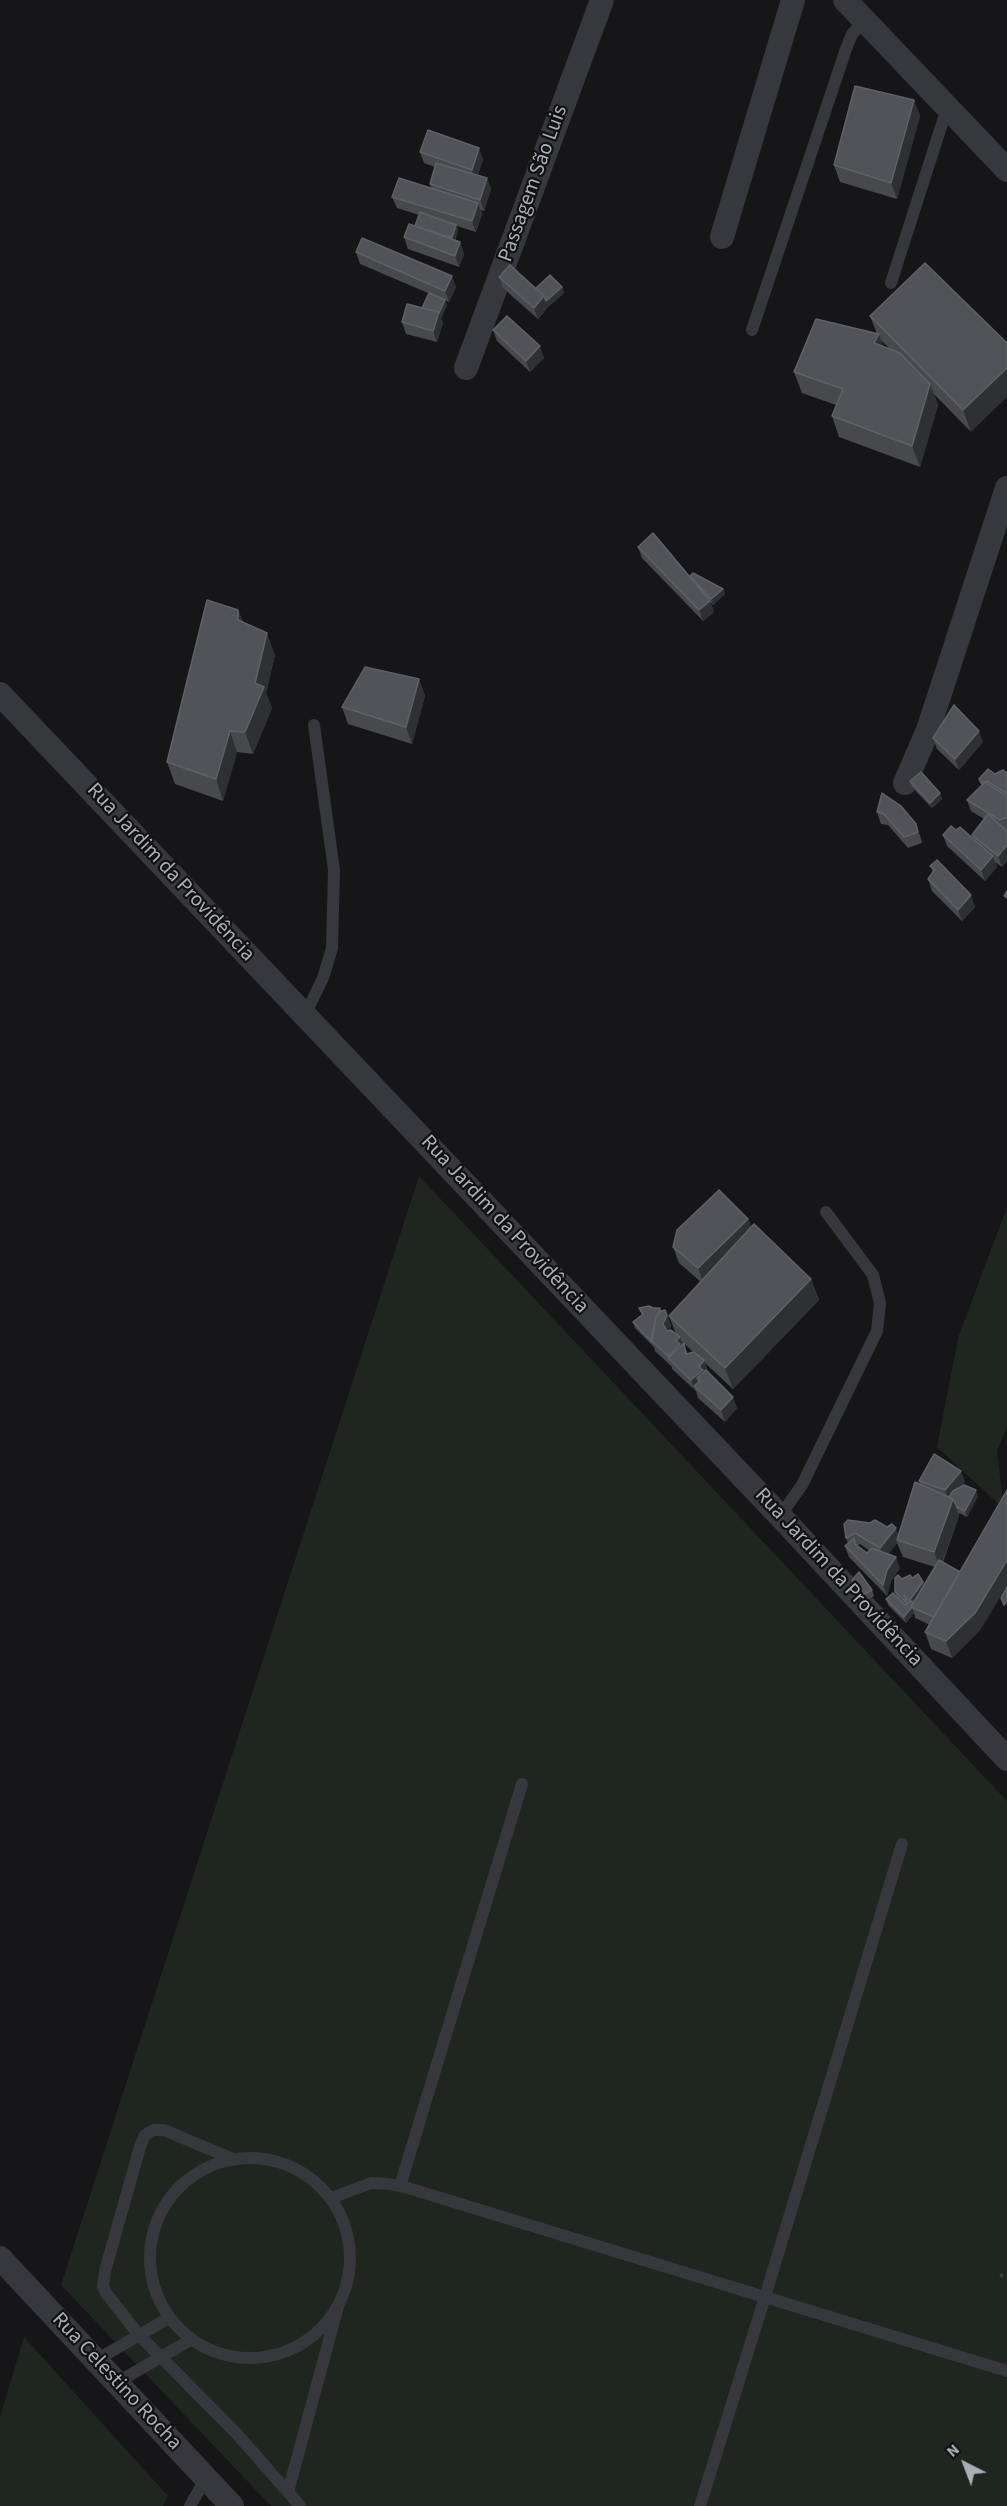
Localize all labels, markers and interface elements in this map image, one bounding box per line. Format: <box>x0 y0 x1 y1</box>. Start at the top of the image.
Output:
street label: Passagem São Luis <box>494 102 574 266</box>
street label: Rua Jardim da Providência <box>81 779 259 967</box>
street label: Rua Jardim da Providência <box>415 1131 593 1319</box>
street label: Rua Jardim da Providência <box>749 1484 927 1672</box>
street label: Rua Celestino Rocha <box>46 2308 186 2456</box>
north arrow <box>935 2434 995 2494</box>
text: N <box>942 2439 964 2462</box>

